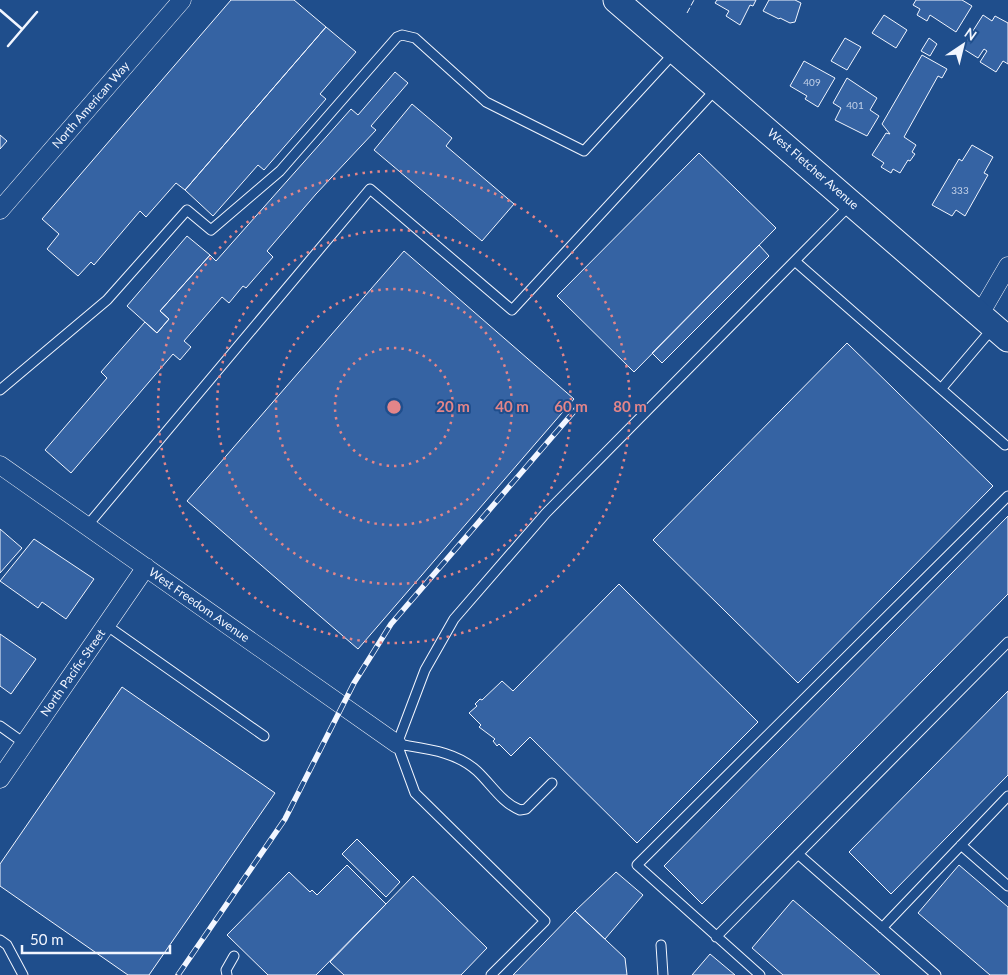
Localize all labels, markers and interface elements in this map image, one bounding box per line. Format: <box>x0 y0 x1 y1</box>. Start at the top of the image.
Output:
north arrow <box>938 20 988 70</box>
text: N <box>961 24 980 44</box>
street label: North American Way <box>49 57 133 151</box>
house number: 409 <box>803 76 821 88</box>
house number: 401 <box>846 99 864 111</box>
street label: West Fletcher Avenue <box>765 125 862 212</box>
house number: 333 <box>951 184 969 196</box>
text: 20 m <box>436 397 470 415</box>
text: 40 m <box>495 397 529 415</box>
text: 60 m <box>554 397 588 415</box>
text: 80 m <box>613 397 647 415</box>
centre of rings <box>385 398 403 416</box>
street label: West Freedom Avenue <box>146 564 253 645</box>
street label: North Pacific Street <box>37 626 109 719</box>
scale bar <box>22 922 170 954</box>
text: 50 m <box>30 930 64 948</box>

